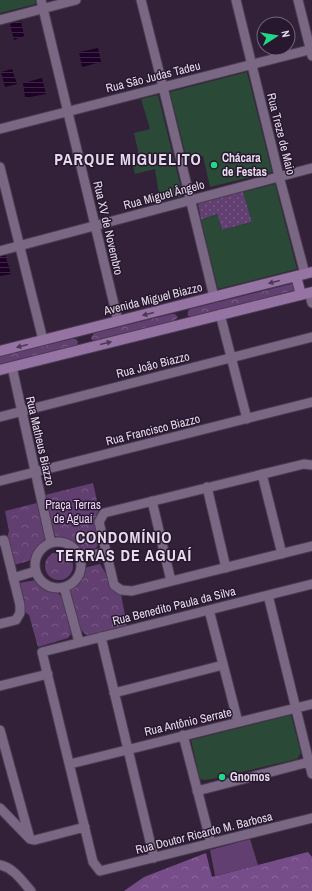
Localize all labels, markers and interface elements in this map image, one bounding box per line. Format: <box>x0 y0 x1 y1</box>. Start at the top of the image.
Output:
north arrow <box>256 16 296 56</box>
text: N <box>278 29 293 39</box>
street label: Rua São Judas Tadeu <box>104 58 202 96</box>
street label: Rua Treze de Maio <box>263 91 299 177</box>
district label: PARQUE MIGUELITO <box>54 148 202 170</box>
place label: Chácara de Festas <box>222 150 267 180</box>
marker: Chácara de Festas <box>209 160 219 170</box>
street label: Rua Miguel Ângelo <box>122 177 206 213</box>
street label: Rua XV de Novembro <box>89 180 127 276</box>
street label: Avenida Miguel Biazzo <box>101 279 204 319</box>
one-way arrow <box>268 279 280 285</box>
one-way arrow <box>142 311 154 317</box>
one-way arrow <box>99 340 112 346</box>
one-way arrow <box>16 343 28 349</box>
street label: Rua João Biazzo <box>115 348 191 382</box>
street label: Rua Matheus Biazzo <box>22 395 58 487</box>
street label: Rua Francisco Biazzo <box>104 411 202 449</box>
park label: Praça Terras de Aguaí <box>45 497 101 527</box>
district label: CONDOMÍNIO TERRAS DE AGUAÍ <box>56 526 192 566</box>
street label: Rua Benedito Paula da Silva <box>111 583 238 629</box>
street label: Rua Antônio Serrate <box>143 704 233 740</box>
place label: Gnomos <box>230 769 270 785</box>
marker: Gnomos <box>217 772 227 782</box>
street label: Rua Doutor Ricardo M. Barbosa <box>134 808 275 858</box>

